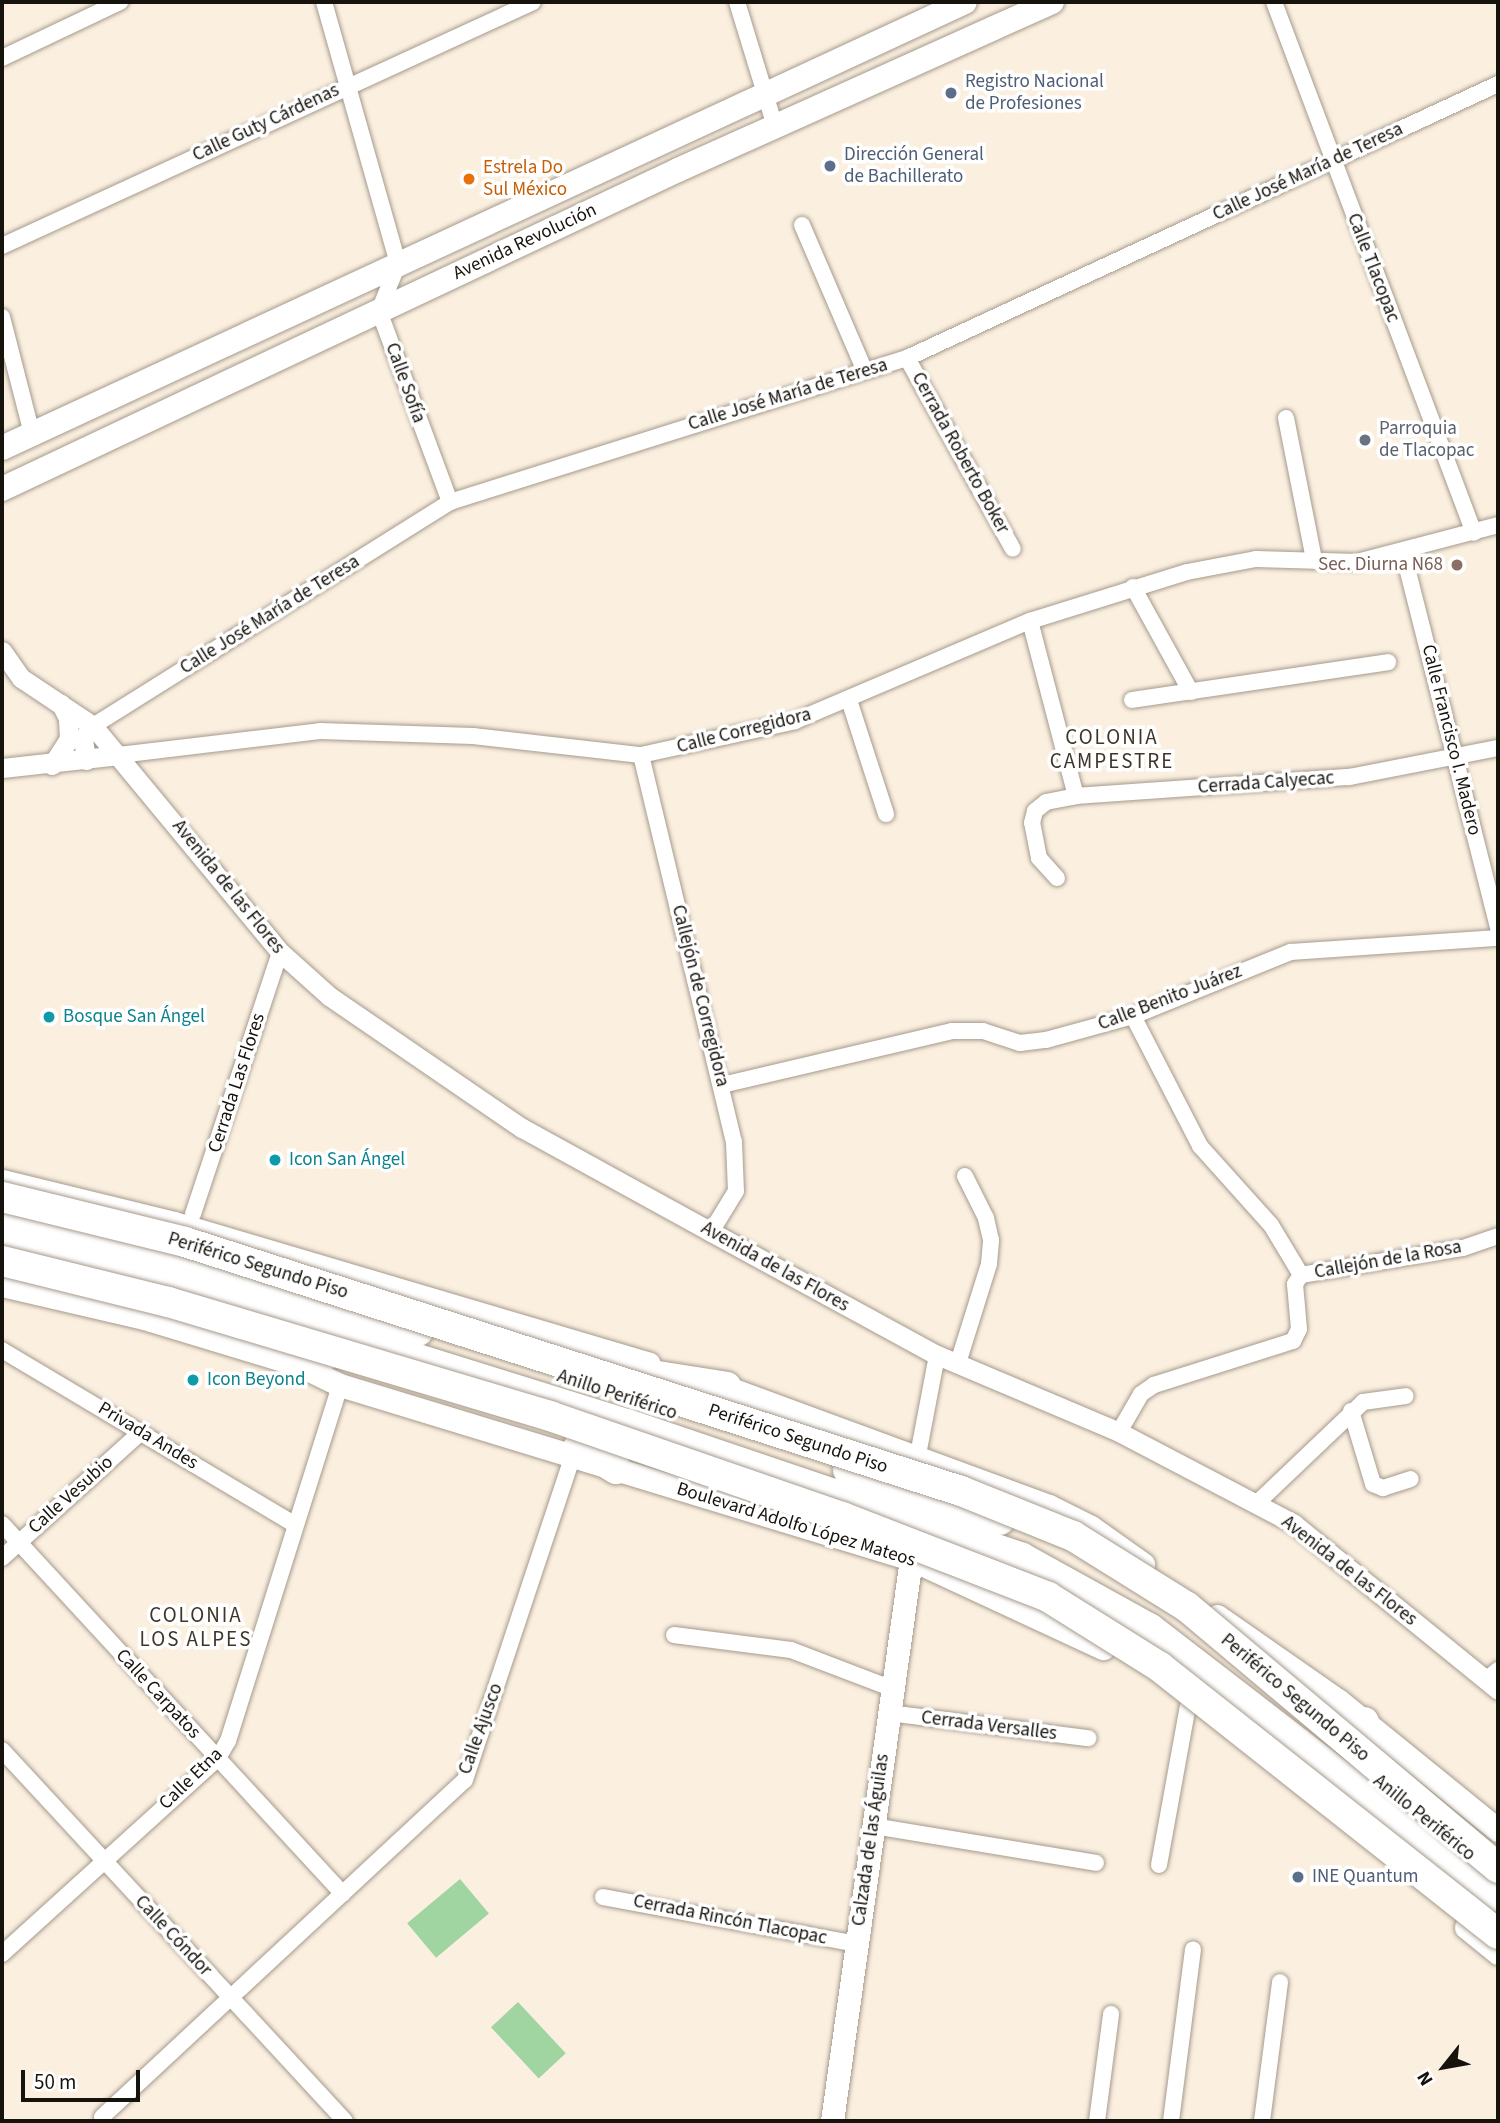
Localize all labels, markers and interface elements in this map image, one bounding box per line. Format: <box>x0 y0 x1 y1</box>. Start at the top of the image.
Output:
place label: Registro Nacional de Profesiones <box>965 71 1104 115</box>
street label: Calle Guty Cárdenas <box>189 79 343 167</box>
marker: Registro Nacional de Profesiones <box>943 85 959 101</box>
street label: Calle José María de Teresa <box>1209 118 1407 226</box>
place label: Dirección General de Bachillerato <box>844 144 984 188</box>
place label: Estrela Do Sul México <box>483 157 567 201</box>
marker: Dirección General de Bachillerato <box>822 158 838 174</box>
marker: Estrela Do Sul México <box>461 171 477 187</box>
street label: Avenida Revolución <box>450 199 600 285</box>
street label: Calle Tlacopac <box>1342 210 1404 326</box>
street label: Calle Sofía <box>380 340 430 426</box>
street label: Calle José María de Teresa <box>685 354 891 436</box>
street label: Cerrada Roberto Boker <box>906 368 1014 538</box>
place label: Parroquia de Tlacopac <box>1379 418 1474 462</box>
marker: Parroquia de Tlacopac <box>1357 432 1373 448</box>
street label: Calle José María de Teresa <box>176 550 364 680</box>
place label: Sec. Diurna N68 <box>1318 554 1443 576</box>
marker: Sec. Diurna N68 <box>1449 557 1465 573</box>
street label: Calle Francisco I. Madero <box>1416 642 1486 838</box>
street label: Calle Corregidora <box>675 703 813 759</box>
district label: COLONIA CAMPESTRE <box>1051 724 1173 774</box>
street label: Cerrada Calyecac <box>1197 767 1335 799</box>
street label: Avenida de las Flores <box>167 815 289 959</box>
street label: Callejón de Corregidora <box>666 903 734 1089</box>
street label: Calle Benito Juárez <box>1095 960 1245 1036</box>
place label: Bosque San Ángel <box>63 1006 205 1028</box>
marker: Bosque San Ángel <box>41 1009 57 1025</box>
street label: Cerrada Las Flores <box>204 1010 270 1156</box>
place label: Icon San Ángel <box>289 1149 405 1171</box>
marker: Icon San Ángel <box>267 1152 283 1168</box>
street label: Avenida de las Flores <box>697 1217 853 1317</box>
street label: Periférico Segundo Piso <box>165 1228 351 1304</box>
street label: Callejón de la Rosa <box>1313 1236 1463 1284</box>
street label: Anillo Periférico <box>554 1365 680 1425</box>
place label: Icon Beyond <box>207 1369 305 1391</box>
marker: Icon Beyond <box>185 1372 201 1388</box>
street label: Privada Andes <box>94 1397 202 1475</box>
street label: Periférico Segundo Piso <box>705 1399 891 1479</box>
street label: Calle Vesubio <box>24 1451 118 1539</box>
street label: Boulevard Adolfo López Mateos <box>674 1478 918 1572</box>
street label: Avenida de las Flores <box>1277 1511 1421 1631</box>
district label: COLONIA LOS ALPES <box>141 1602 251 1652</box>
street label: Periférico Segundo Piso <box>1216 1629 1374 1767</box>
street label: Calle Carpatos <box>111 1644 205 1744</box>
street label: Calle Ajusco <box>454 1680 508 1778</box>
street label: Cerrada Versalles <box>920 1706 1058 1746</box>
street label: Calle Etna <box>155 1743 227 1815</box>
street label: Calzada de las Águilas <box>848 1752 894 1928</box>
street label: Anillo Periférico <box>1368 1770 1480 1866</box>
place label: INE Quantum <box>1312 1866 1419 1888</box>
marker: INE Quantum <box>1290 1869 1306 1885</box>
street label: Cerrada Rincón Tlacopac <box>631 1890 829 1950</box>
street label: Calle Cóndor <box>130 1891 216 1981</box>
north arrow <box>1409 2032 1479 2102</box>
scale bar <box>24 2056 144 2100</box>
text: N <box>1411 2066 1440 2090</box>
text: 50 m <box>34 2067 76 2097</box>

